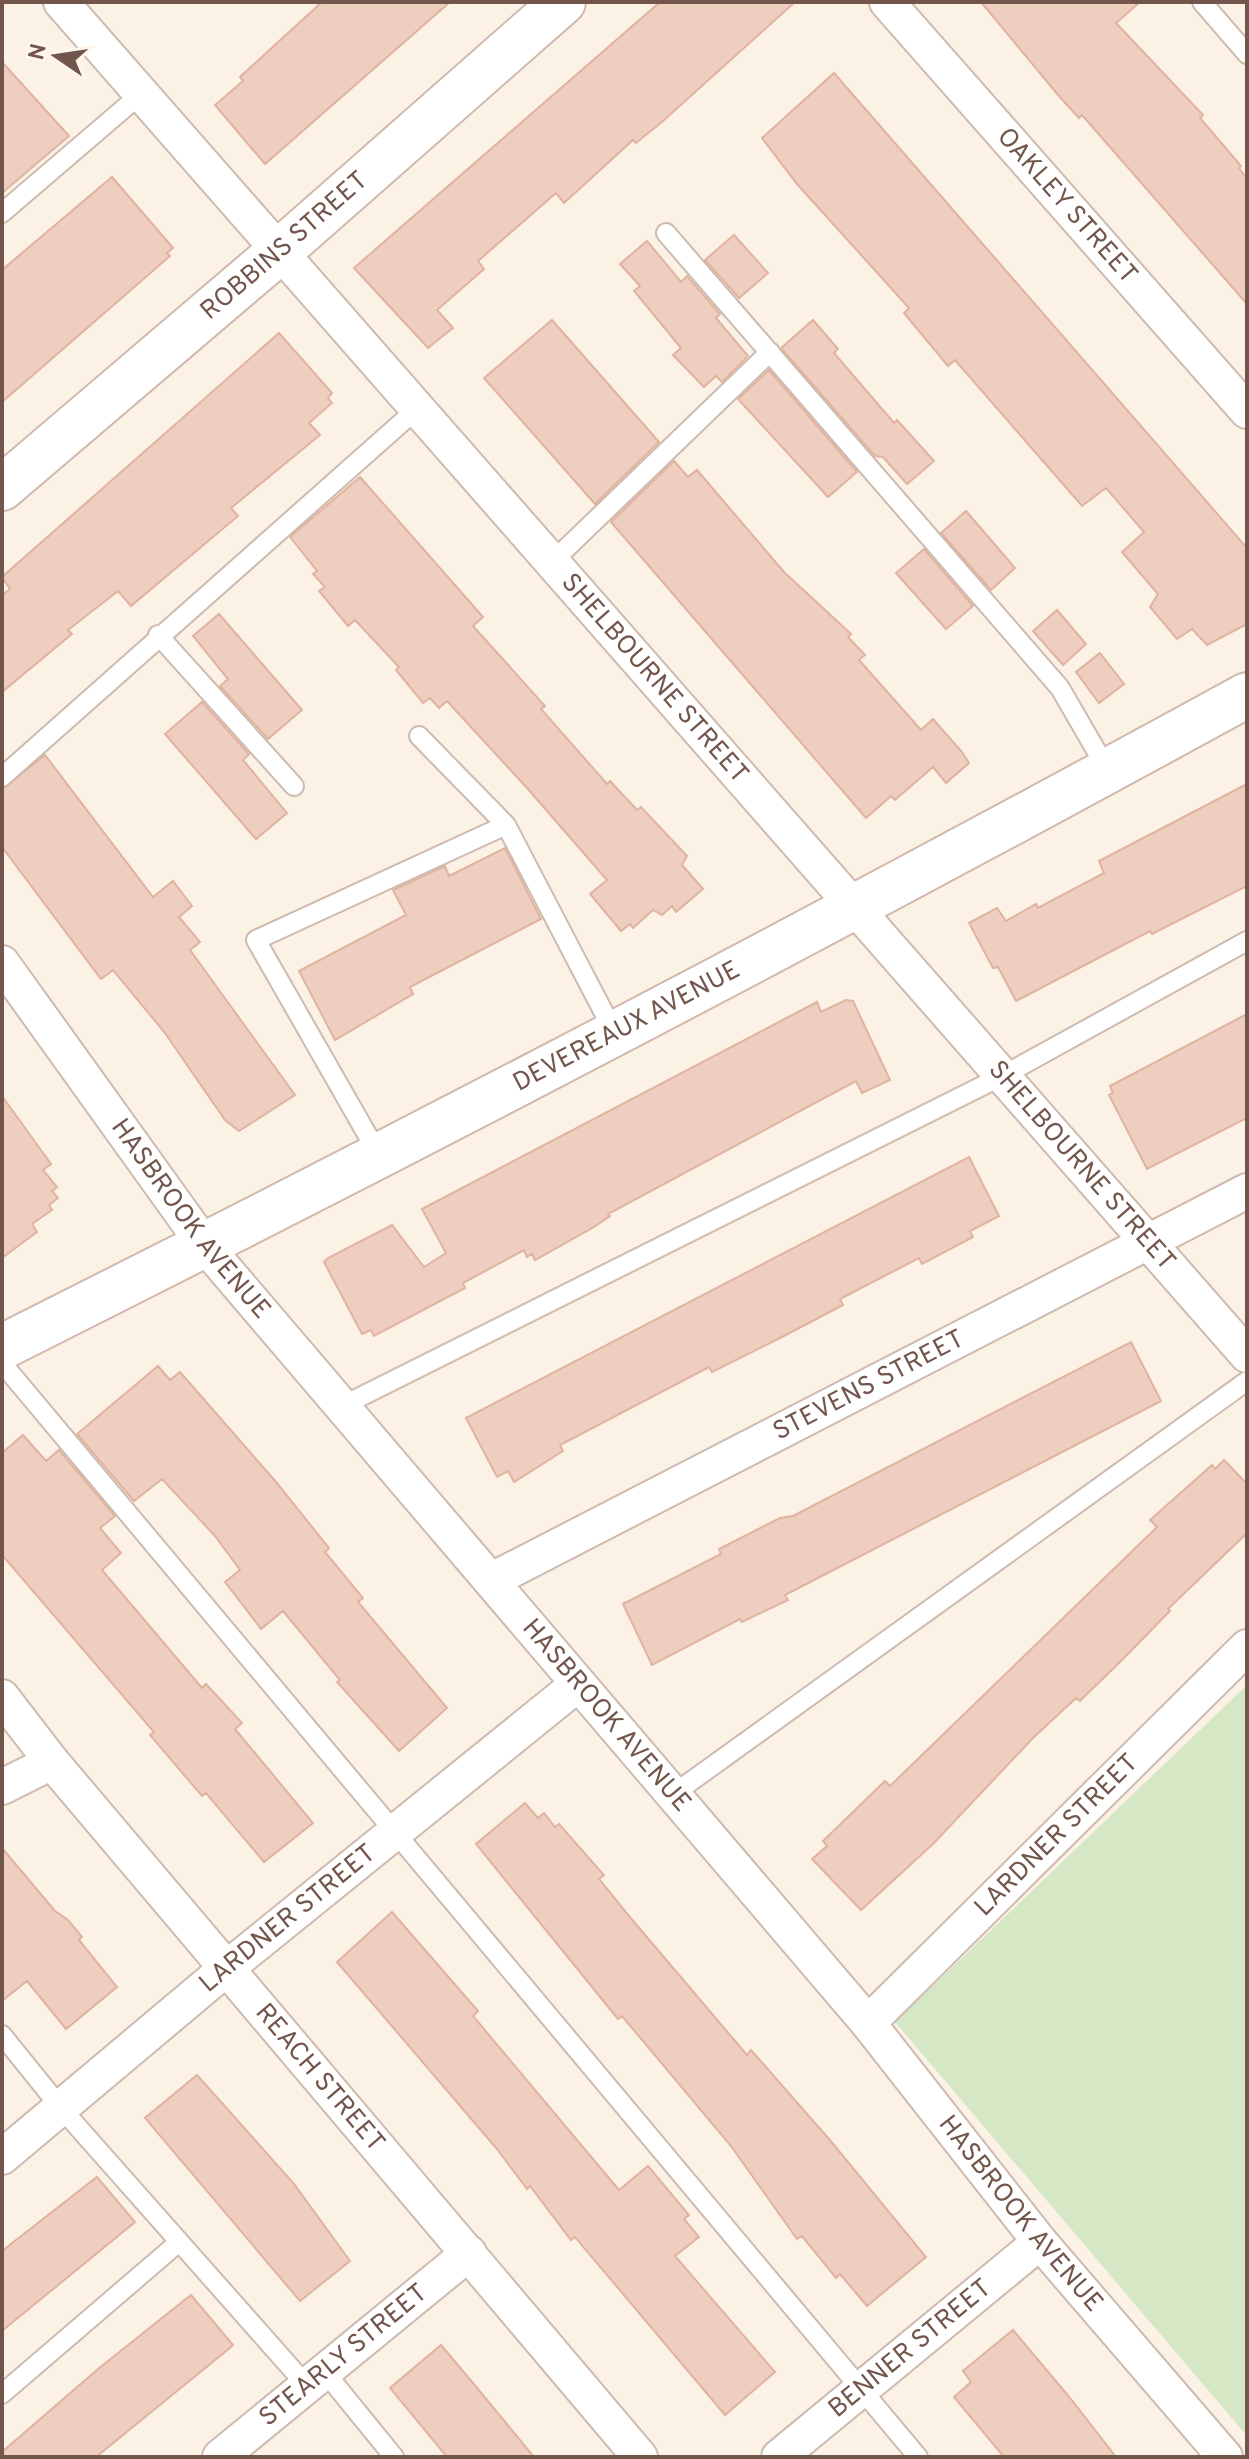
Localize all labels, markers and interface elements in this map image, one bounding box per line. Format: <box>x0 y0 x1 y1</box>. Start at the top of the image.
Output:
north arrow <box>16 16 96 96</box>
text: N <box>24 41 54 63</box>
street label: OAKLEY STREET <box>989 121 1144 291</box>
street label: ROBBINS STREET <box>194 164 375 328</box>
street label: SHELBOURNE STREET <box>553 567 755 791</box>
street label: DEVEREAUX AVENUE <box>508 954 746 1100</box>
street label: SHELBOURNE STREET <box>981 1054 1182 1278</box>
street label: HASBROOK AVENUE <box>103 1113 277 1326</box>
street label: STEVENS STREET <box>768 1323 970 1449</box>
street label: HASBROOK AVENUE <box>514 1612 698 1819</box>
street label: LARDNER STREET <box>968 1747 1146 1924</box>
street label: LARDNER STREET <box>193 1838 383 2000</box>
street label: REACH STREET <box>247 1997 391 2159</box>
street label: HASBROOK AVENUE <box>931 2109 1110 2319</box>
street label: BENNER STREET <box>822 2272 998 2426</box>
street label: STEARLY STREET <box>253 2277 435 2434</box>

